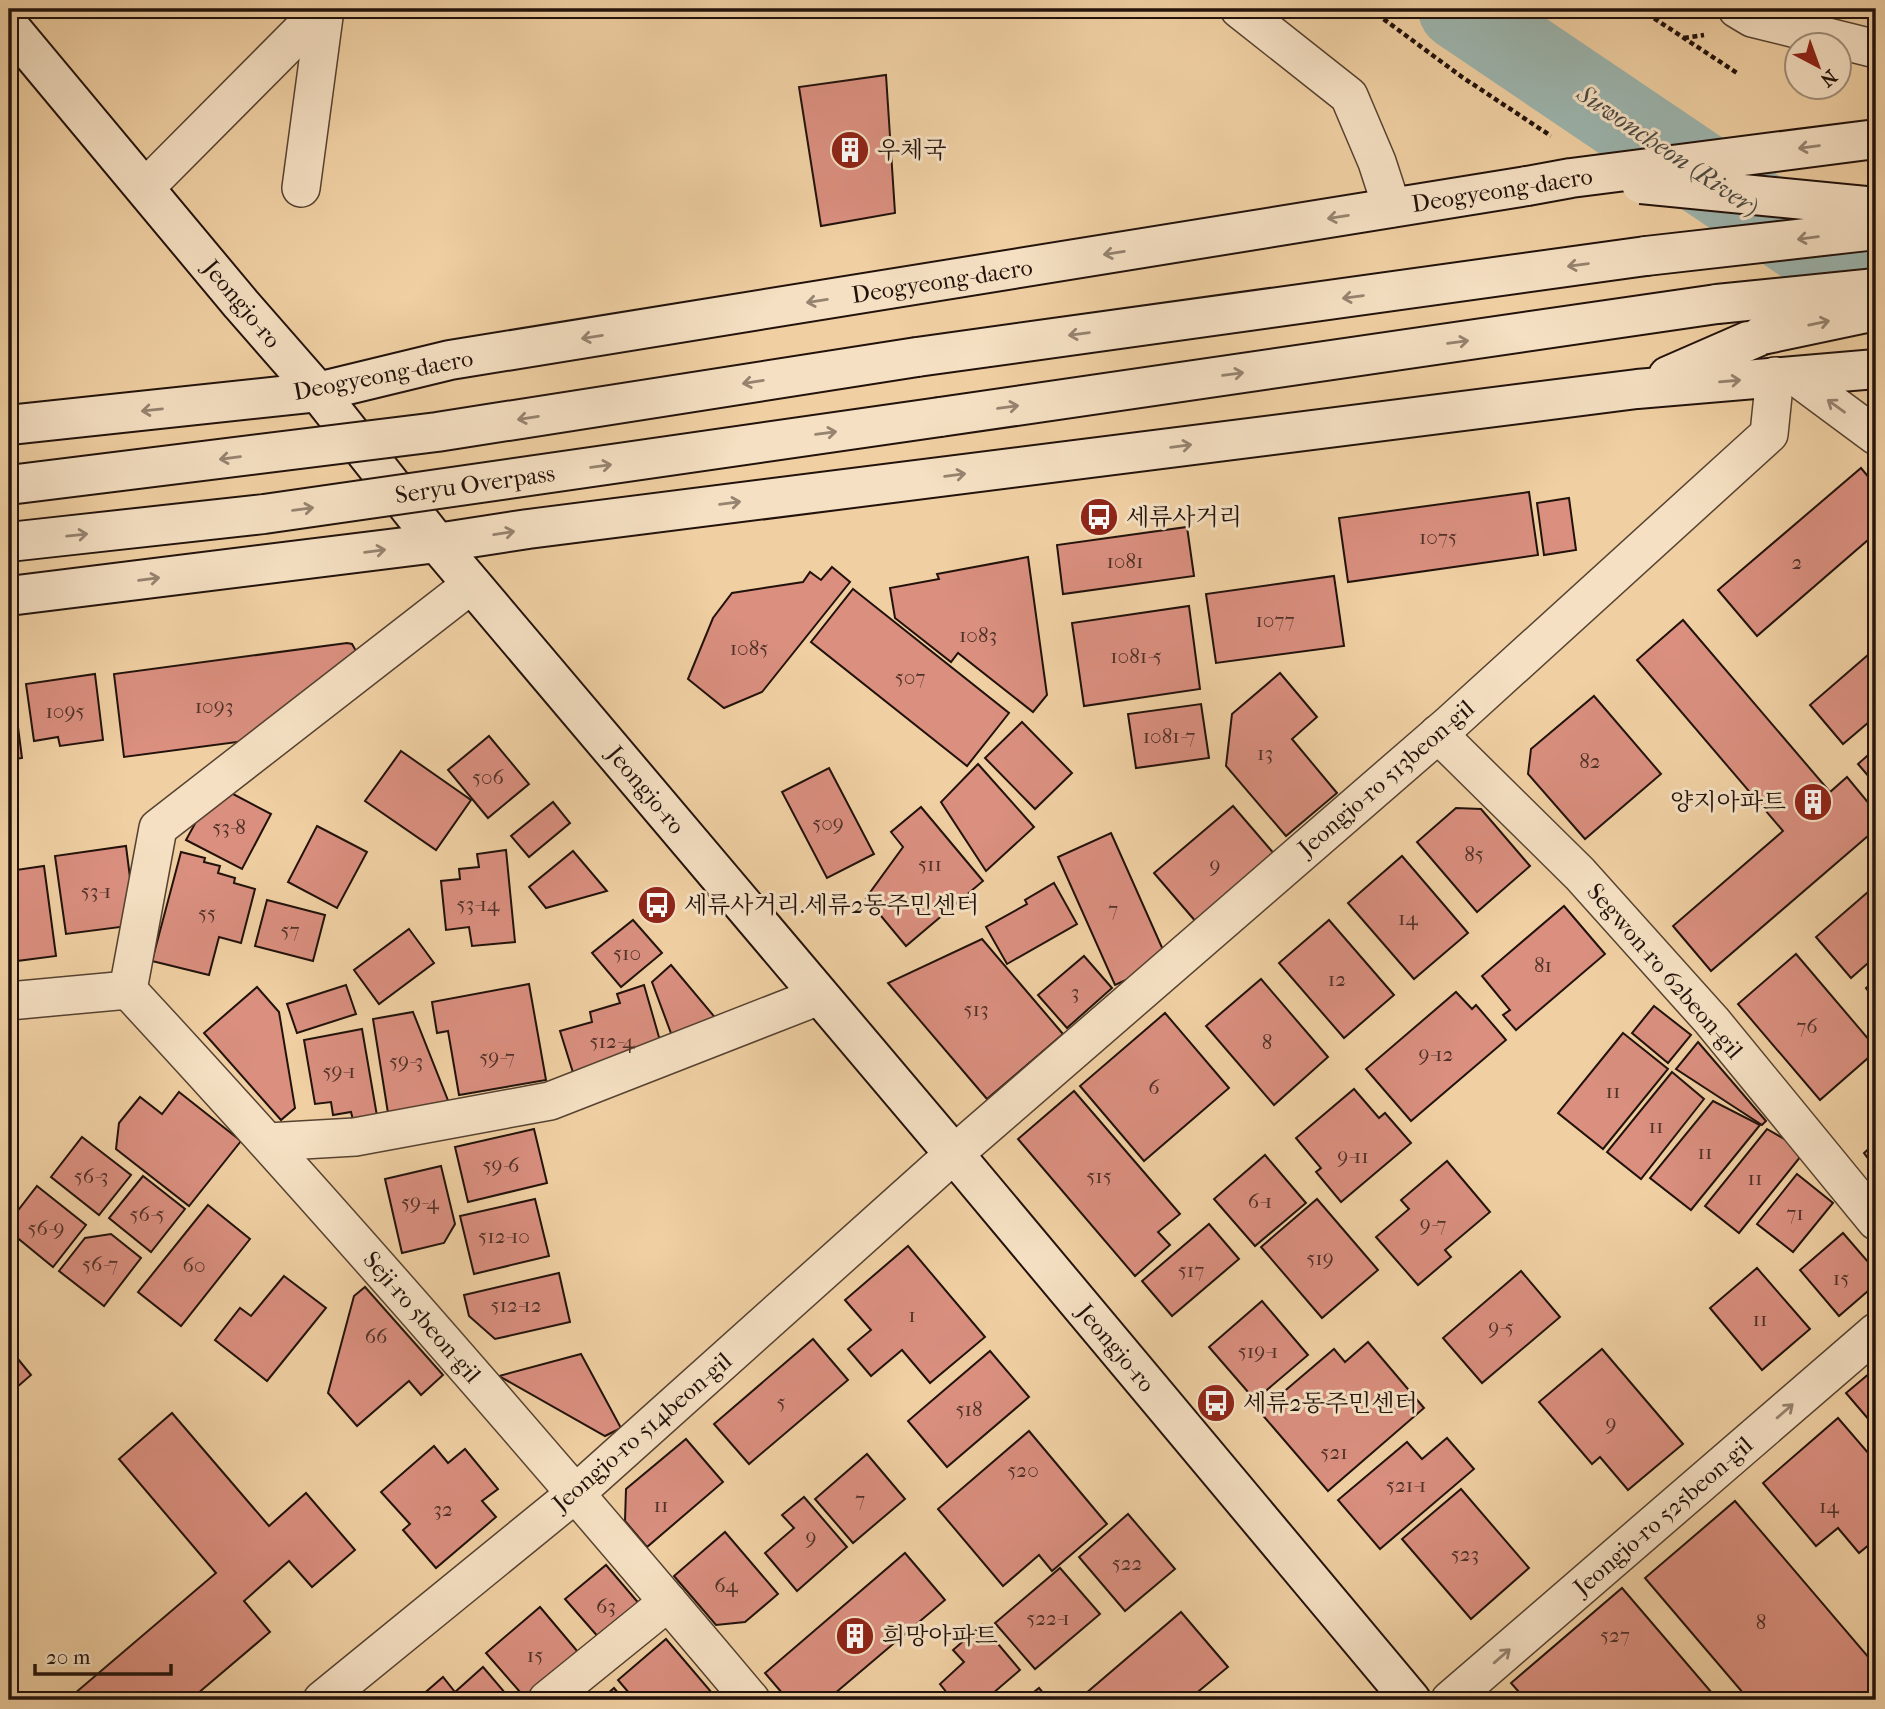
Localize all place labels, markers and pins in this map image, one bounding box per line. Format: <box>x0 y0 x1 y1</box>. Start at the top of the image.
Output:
building icon: 우체국 <box>829 129 871 171</box>
place label: 우체국 <box>877 136 947 164</box>
bus stop icon: 세류사거리 <box>1078 496 1120 538</box>
place label: 세류사거리 <box>1126 503 1242 531</box>
building icon: 양지아파트 <box>1792 781 1834 823</box>
place label: 양지아파트 <box>1670 788 1786 816</box>
bus stop icon: 세류사거리.세류2동주민센터 <box>636 884 678 926</box>
place label: 세류사거리.세류2동주민센터 <box>684 891 979 919</box>
bus stop icon: 세류2동주민센터 <box>1195 1382 1237 1424</box>
place label: 세류2동주민센터 <box>1243 1389 1418 1417</box>
building icon: 희망아파트 <box>834 1615 876 1657</box>
place label: 희망아파트 <box>882 1622 998 1650</box>

